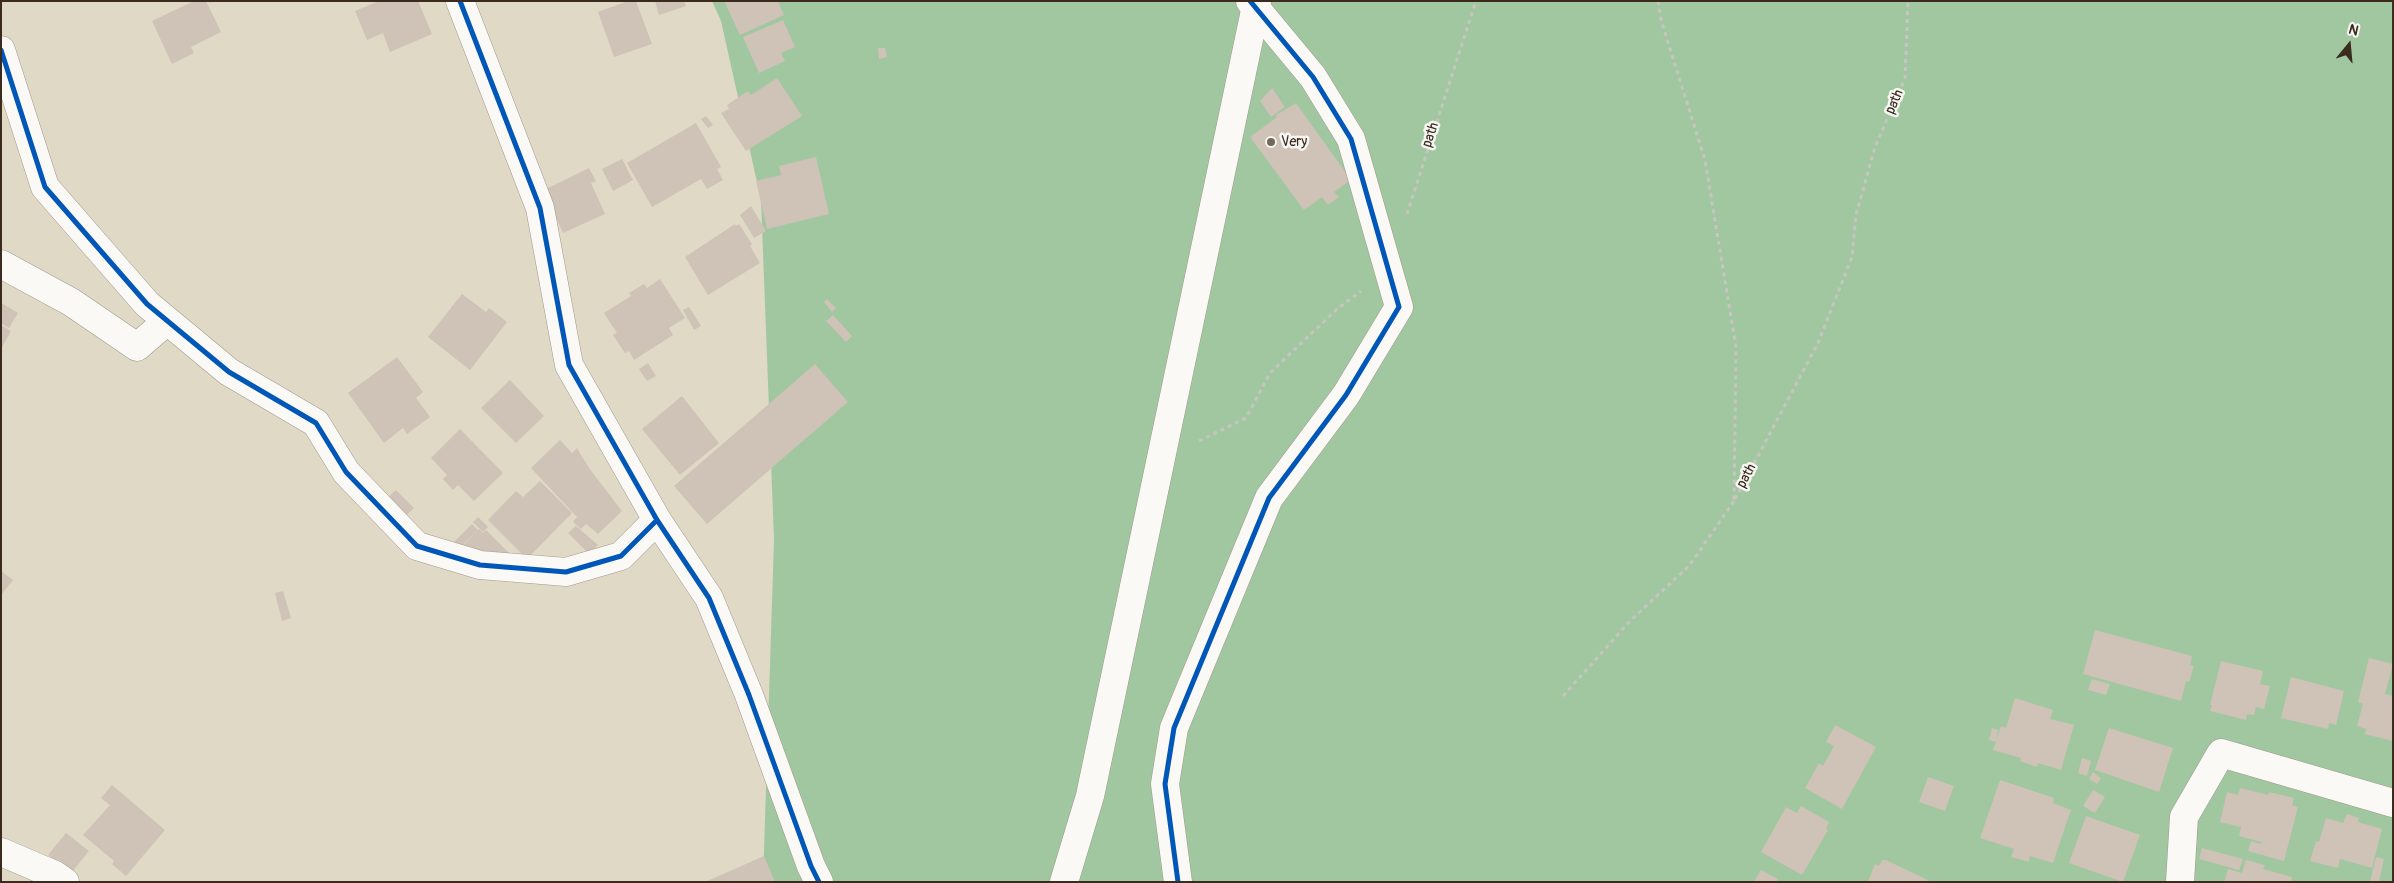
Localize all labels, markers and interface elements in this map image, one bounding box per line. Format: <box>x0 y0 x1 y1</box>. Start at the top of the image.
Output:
north arrow <box>2324 20 2374 70</box>
text: N <box>2347 21 2361 40</box>
street label: path <box>1882 87 1908 117</box>
street label: path <box>1419 121 1443 149</box>
place label: Very <box>1281 134 1307 150</box>
marker: Very <box>1265 136 1277 148</box>
street label: path <box>1734 461 1760 491</box>

